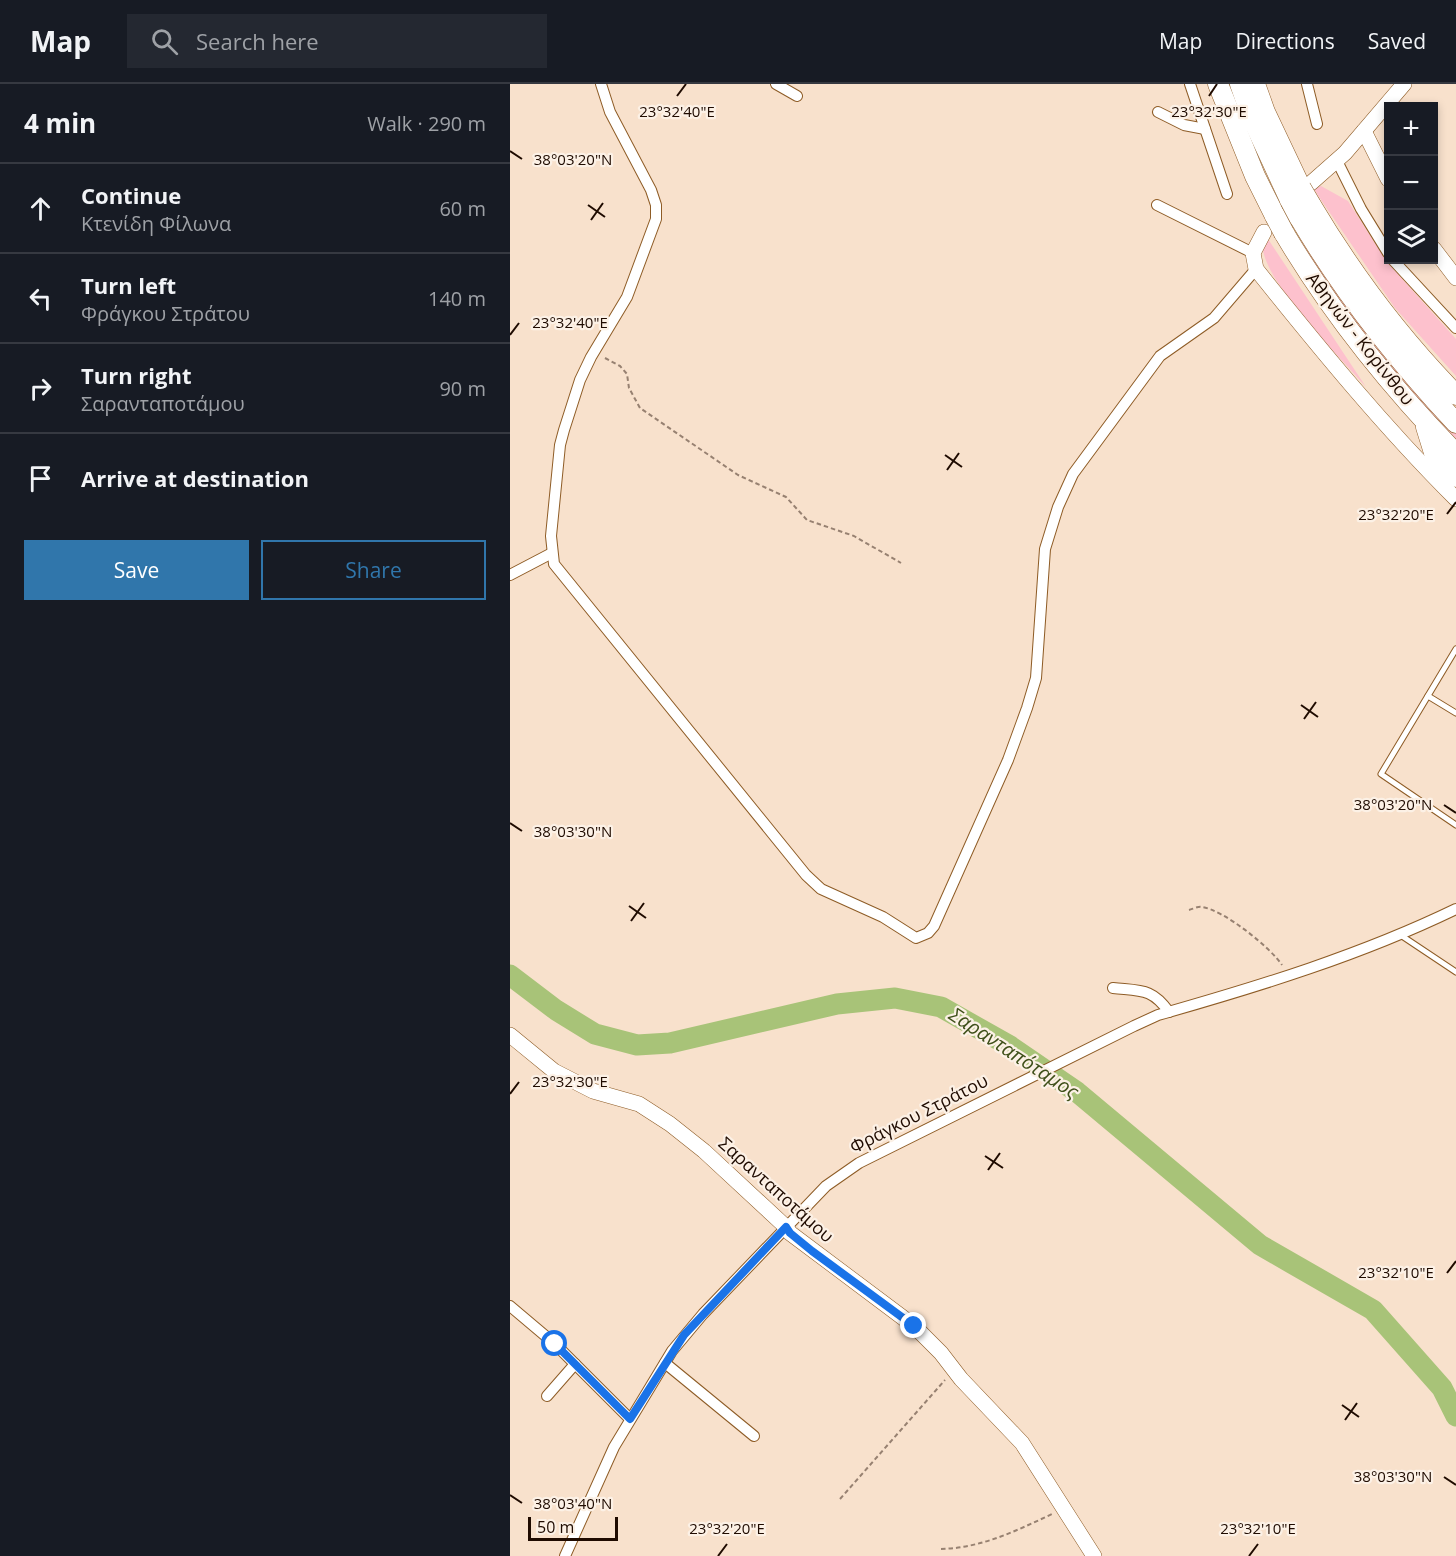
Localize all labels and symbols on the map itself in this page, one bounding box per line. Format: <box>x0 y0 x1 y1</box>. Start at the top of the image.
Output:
text: 23°32'40"E <box>639 101 715 121</box>
text: 23°32'30"E <box>1171 101 1247 121</box>
text: 38°03'20"N <box>534 149 612 169</box>
street label: Αθηνών - Κορίνθου <box>1301 267 1420 410</box>
text: 23°32'40"E <box>532 312 608 332</box>
text: 23°32'20"E <box>1358 504 1434 524</box>
text: 38°03'20"N <box>1354 794 1432 814</box>
text: 38°03'30"N <box>534 821 612 841</box>
water label: Σαρανταπόταμος <box>943 1000 1085 1105</box>
street label: Φράγκου Στράτου <box>845 1068 992 1158</box>
text: 23°32'30"E <box>532 1071 608 1091</box>
street label: Σαρανταποτάμου <box>714 1131 839 1247</box>
text: 23°32'10"E <box>1358 1262 1434 1282</box>
route end <box>900 1312 926 1338</box>
route start <box>541 1330 567 1356</box>
text: 38°03'30"N <box>1354 1466 1432 1486</box>
text: 38°03'40"N <box>534 1493 612 1513</box>
scale bar <box>528 1514 618 1542</box>
text: 23°32'20"E <box>689 1518 765 1538</box>
text: 23°32'10"E <box>1220 1518 1296 1538</box>

